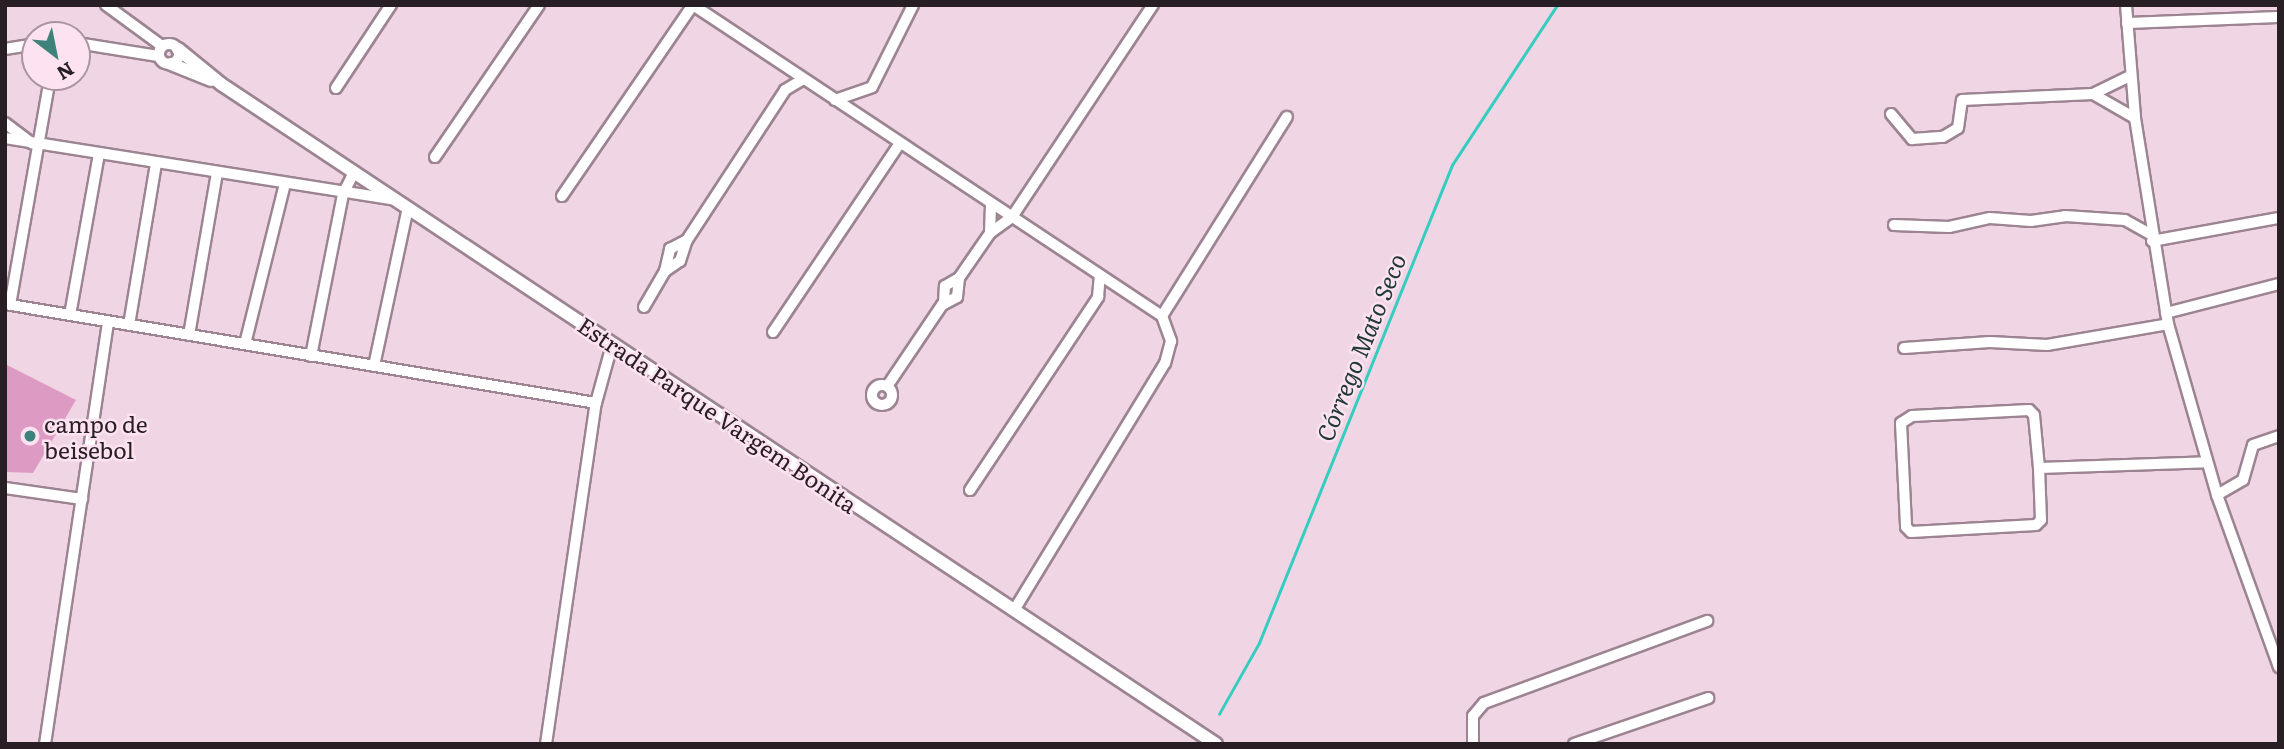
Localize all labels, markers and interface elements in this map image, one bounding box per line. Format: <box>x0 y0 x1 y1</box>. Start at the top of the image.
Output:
north arrow <box>21 21 91 91</box>
text: N <box>52 56 80 88</box>
water label: Córrego Mato Seco <box>1309 249 1411 445</box>
street label: Estrada Parque Vargem Bonita <box>573 310 863 518</box>
place label: campo de beisebol <box>44 409 148 463</box>
marker: campo de beisebol <box>22 428 38 444</box>

